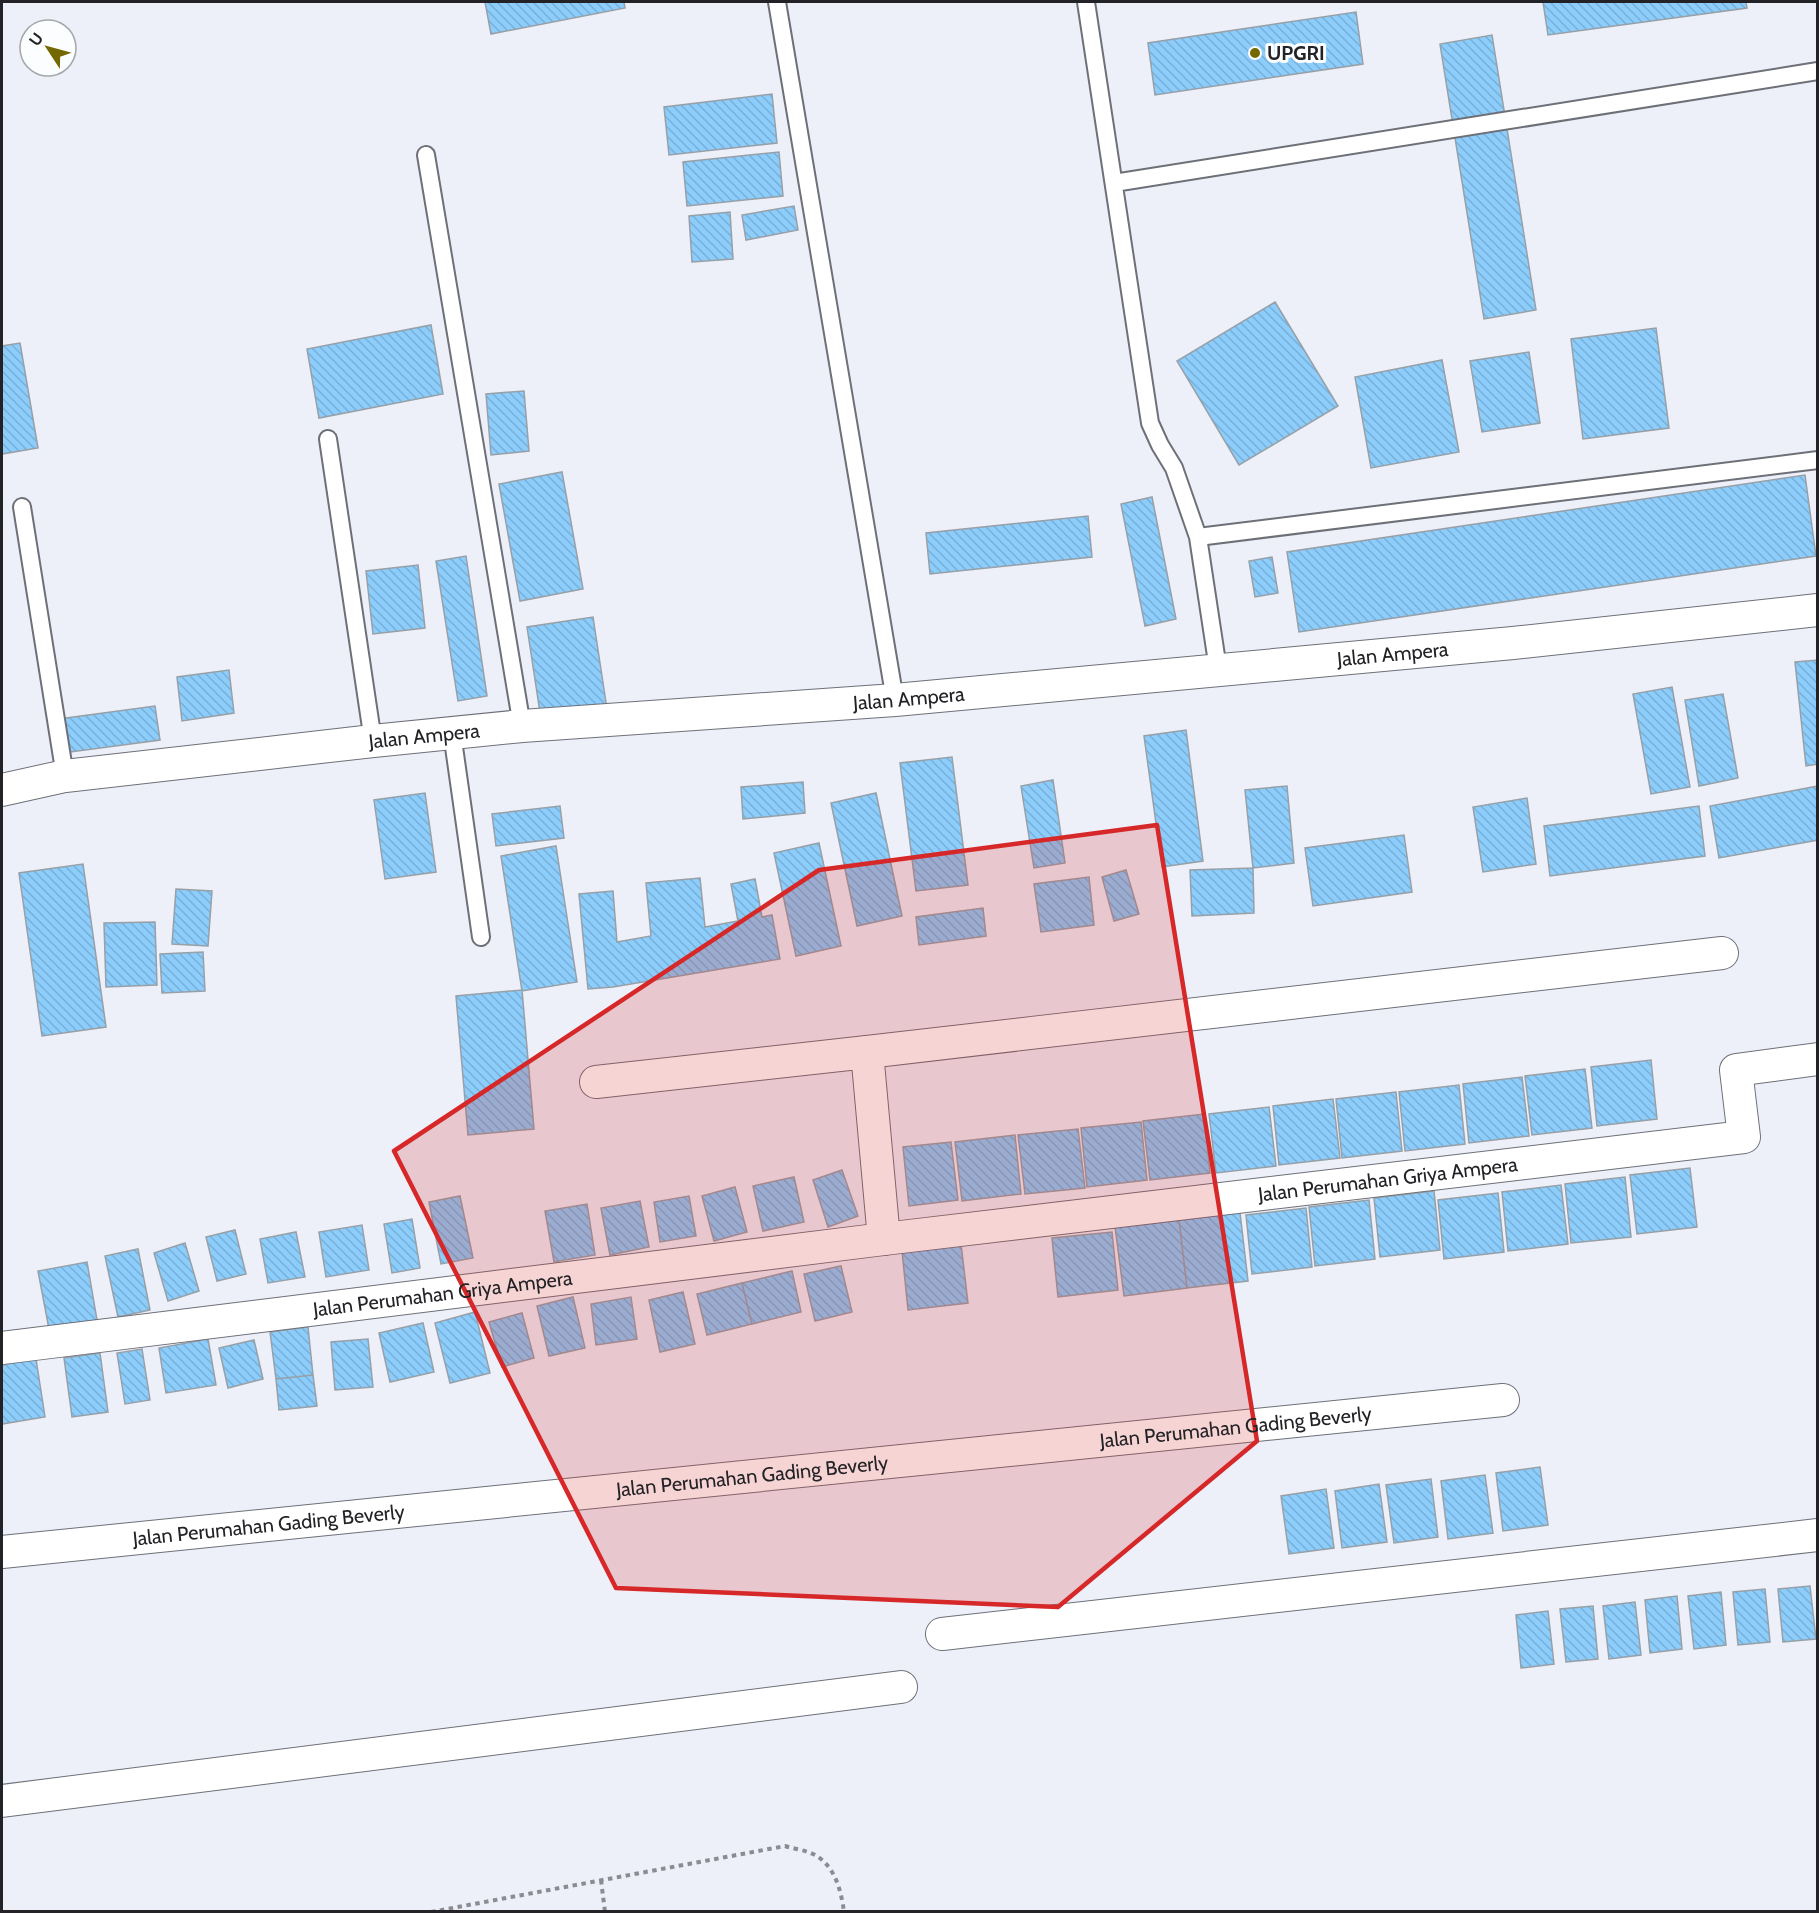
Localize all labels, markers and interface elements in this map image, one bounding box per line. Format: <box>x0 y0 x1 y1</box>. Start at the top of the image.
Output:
north arrow <box>18 18 78 78</box>
text: U <box>25 29 47 50</box>
place label: UPGRI <box>1267 41 1325 65</box>
marker: UPGRI <box>1248 46 1262 60</box>
street label: Jalan Ampera <box>1335 637 1450 671</box>
street label: Jalan Ampera <box>851 682 966 715</box>
street label: Jalan Ampera <box>366 718 481 754</box>
street label: Jalan Perumahan Griya Ampera <box>1256 1152 1519 1207</box>
street label: Jalan Perumahan Griya Ampera <box>311 1266 574 1322</box>
street label: Jalan Perumahan Gading Beverly <box>1098 1401 1373 1453</box>
street label: Jalan Perumahan Gading Beverly <box>614 1450 889 1502</box>
street label: Jalan Perumahan Gading Beverly <box>131 1499 406 1551</box>

